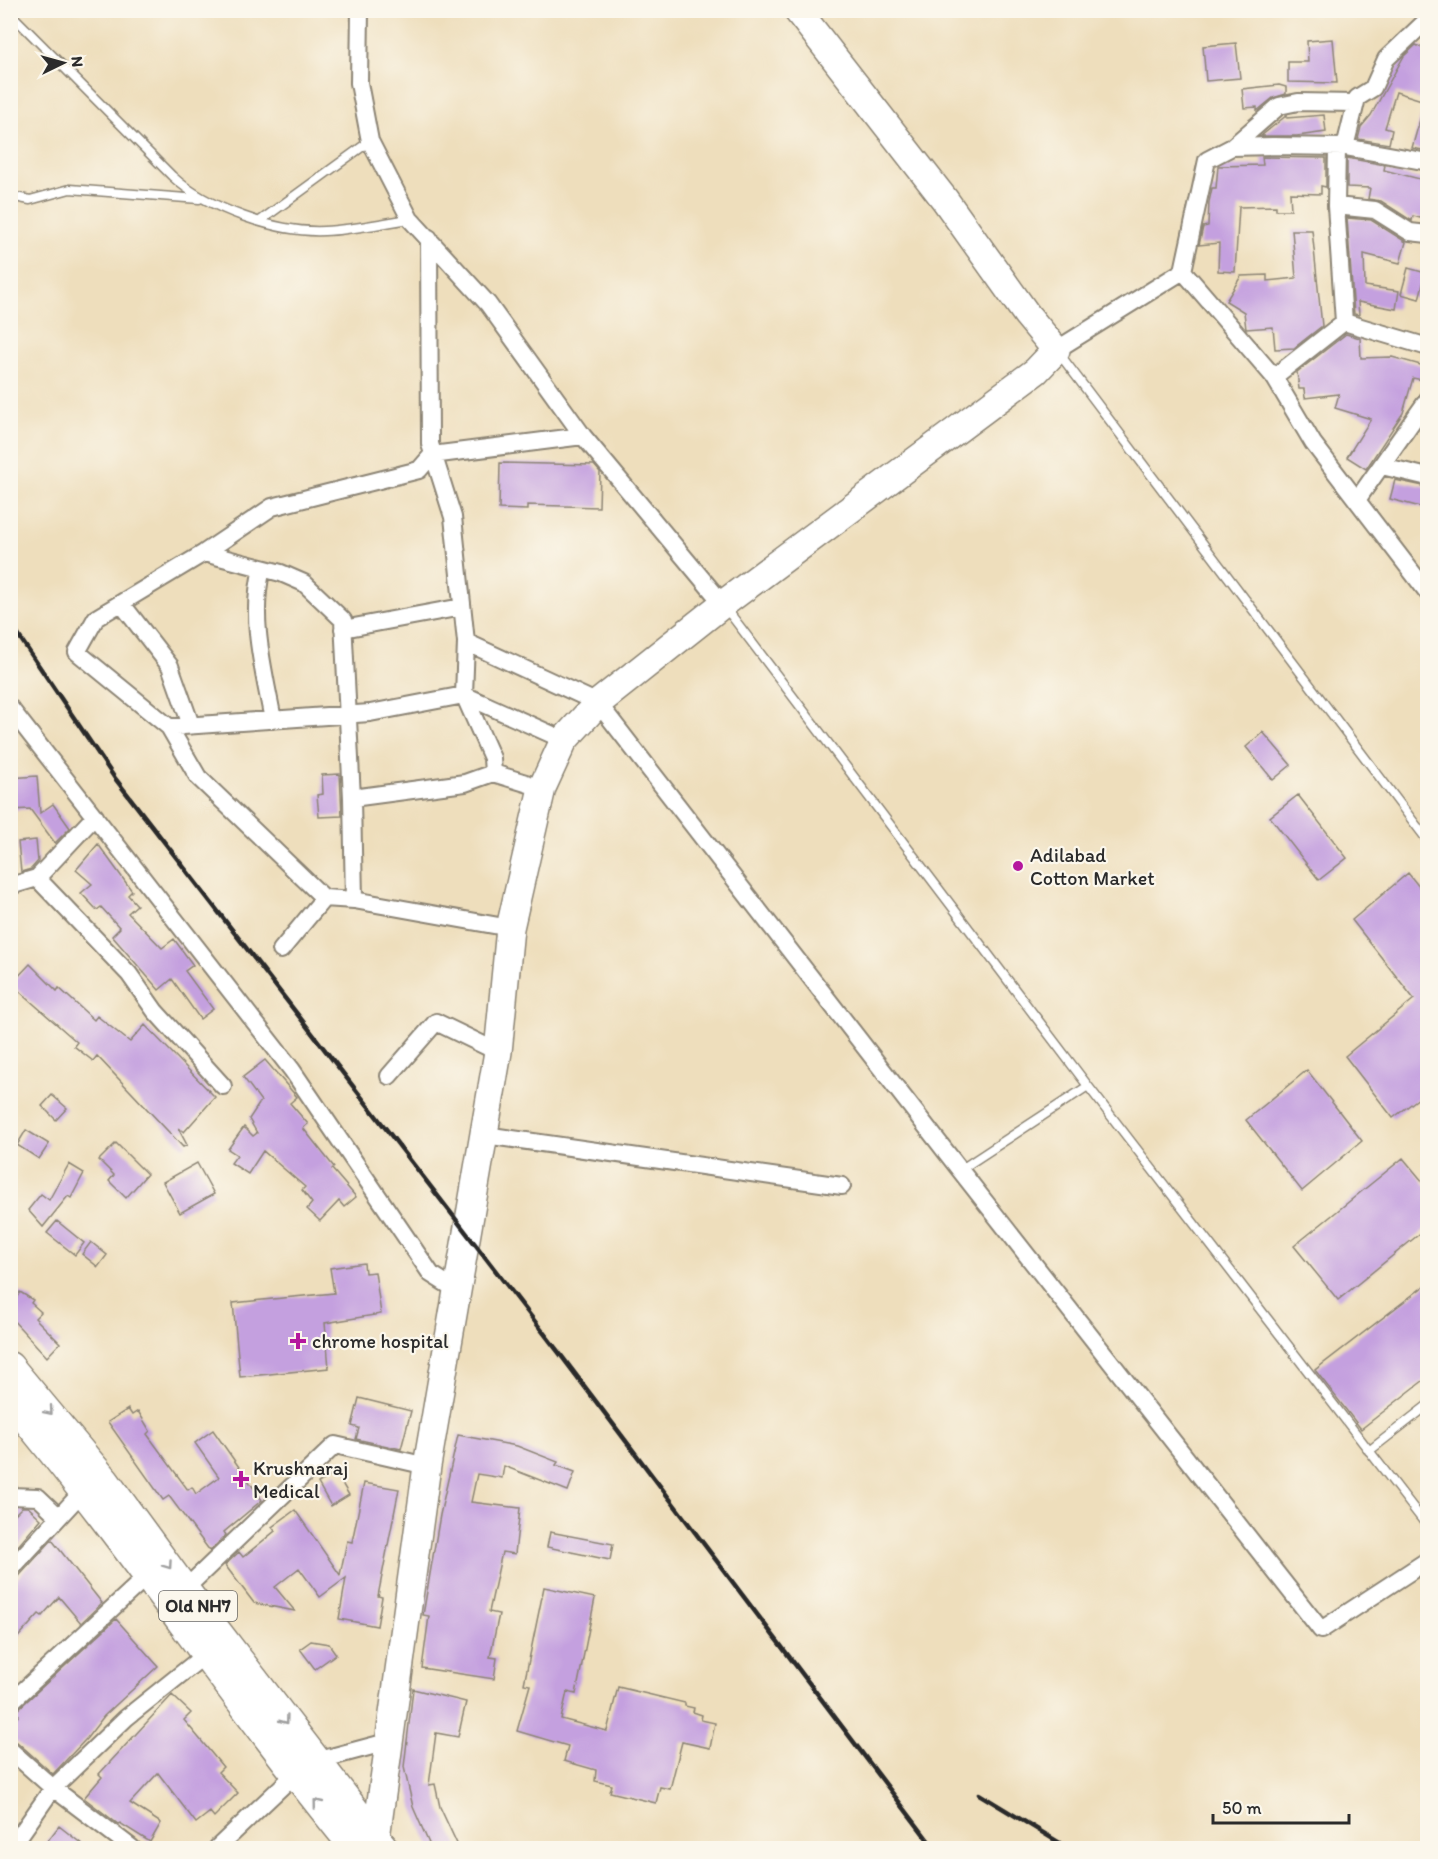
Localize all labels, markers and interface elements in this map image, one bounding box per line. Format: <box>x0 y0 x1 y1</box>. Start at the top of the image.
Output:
north arrow <box>33 33 93 93</box>
text: N <box>68 56 87 68</box>
place label: Adilabad Cotton Market <box>1030 843 1155 890</box>
marker: Adilabad Cotton Market <box>1011 859 1025 873</box>
place label: chrome hospital <box>312 1329 449 1353</box>
marker: chrome hospital <box>289 1332 307 1350</box>
one-way arrow <box>41 1404 52 1415</box>
place label: Krushnaraj Medical <box>253 1456 348 1503</box>
marker: Krushnaraj Medical <box>234 1472 248 1486</box>
one-way arrow <box>161 1558 172 1569</box>
road number: Old NH7 <box>159 1591 237 1621</box>
one-way arrow <box>278 1714 289 1725</box>
scale bar <box>1213 1787 1350 1825</box>
text: 50 m <box>1222 1797 1262 1819</box>
one-way arrow <box>313 1799 324 1810</box>

